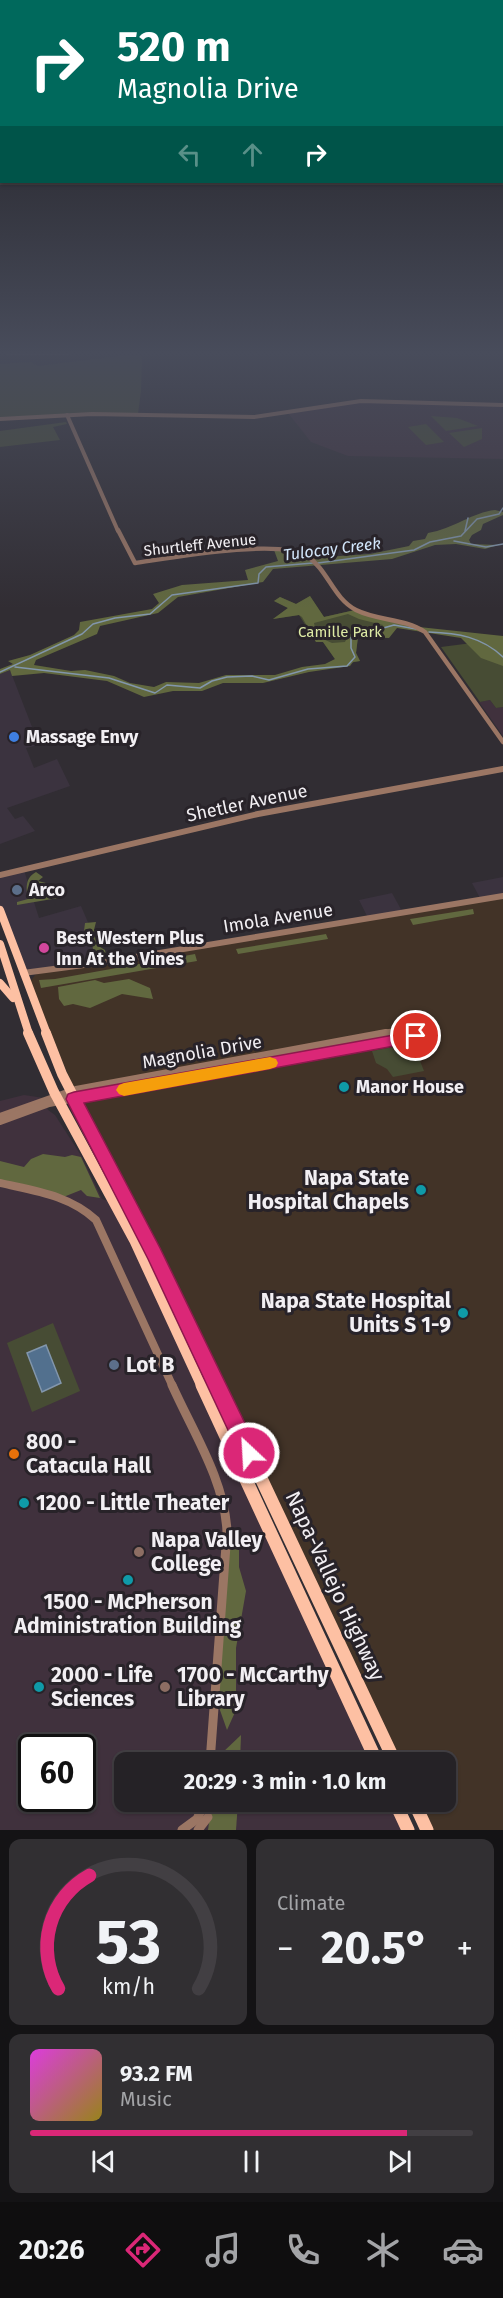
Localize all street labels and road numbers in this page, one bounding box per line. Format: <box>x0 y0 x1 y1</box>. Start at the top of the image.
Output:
street label: Shurtleff Avenue <box>143 530 257 560</box>
street label: Shetler Avenue <box>185 779 309 827</box>
street label: Imola Avenue <box>222 898 334 938</box>
street label: Magnolia Drive <box>140 1031 264 1073</box>
street label: Napa-Vallejo Highway <box>280 1487 391 1686</box>

